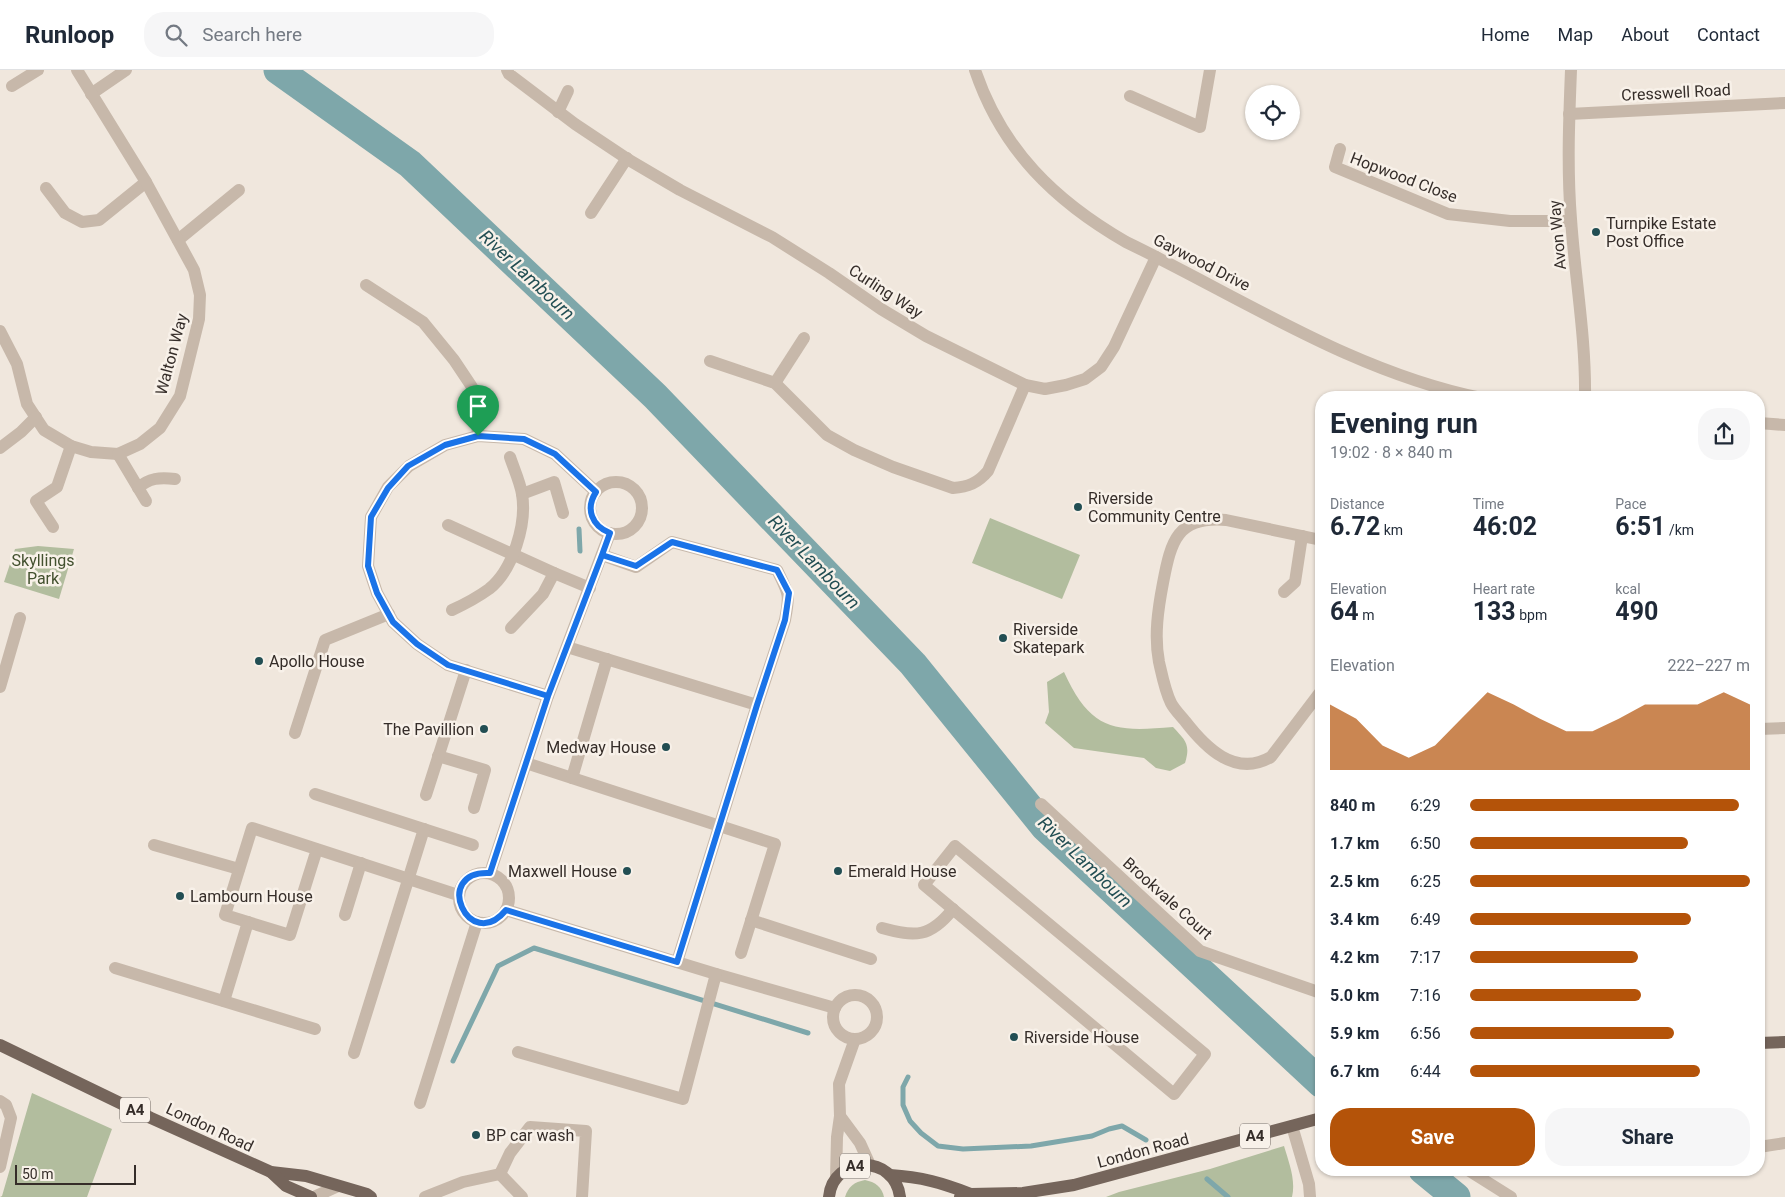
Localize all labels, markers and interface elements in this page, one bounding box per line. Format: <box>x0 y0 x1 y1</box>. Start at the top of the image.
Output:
search box <box>144 12 494 57</box>
text: Runloop <box>25 21 114 49</box>
icon: search <box>162 21 190 49</box>
text: Search here <box>202 23 302 46</box>
text: Home <box>1481 24 1530 45</box>
text: Map <box>1558 24 1593 45</box>
text: About <box>1621 24 1669 45</box>
text: Contact <box>1697 24 1760 45</box>
street label: Cresswell Road <box>1621 80 1731 105</box>
map controls <box>1245 85 1300 140</box>
button: locate <box>1245 85 1300 140</box>
street label: Hopwood Close <box>1348 148 1460 207</box>
street label: Avon Way <box>1545 199 1570 271</box>
place label: Turnpike Estate Post Office <box>1606 214 1716 251</box>
water label: River Lambourn <box>476 225 579 324</box>
marker: Turnpike Estate Post Office <box>1590 226 1602 238</box>
street label: Gaywood Drive <box>1150 230 1253 295</box>
street label: Curling Way <box>845 260 927 323</box>
street label: Walton Way <box>151 311 192 397</box>
pin <box>457 385 499 436</box>
icon: arrive <box>464 392 492 420</box>
text: Evening run <box>1330 407 1478 440</box>
button: share <box>1698 408 1750 460</box>
text: 19:02 · 8 × 840 m <box>1330 443 1452 462</box>
place label: Riverside Community Centre <box>1088 489 1221 526</box>
text: Distance <box>1330 496 1385 512</box>
text: Time <box>1473 496 1504 512</box>
text: Pace <box>1615 496 1646 512</box>
marker: Riverside Community Centre <box>1072 501 1084 513</box>
water label: River Lambourn <box>764 510 864 613</box>
text: 6.72 <box>1330 512 1380 541</box>
text: 46:02 <box>1473 512 1537 541</box>
text: 6:51 <box>1615 512 1665 541</box>
text: km <box>1380 522 1403 538</box>
text: /km <box>1665 522 1694 538</box>
park label: Skyllings Park <box>12 551 74 588</box>
text: Elevation <box>1330 581 1387 597</box>
text: Heart rate <box>1473 581 1535 597</box>
text: kcal <box>1615 581 1641 597</box>
text: 64 <box>1330 597 1359 626</box>
text: 133 <box>1473 597 1516 626</box>
text: 490 <box>1615 597 1658 626</box>
text: m <box>1359 607 1374 623</box>
text: bpm <box>1516 607 1547 623</box>
place label: Riverside Skatepark <box>1013 620 1085 657</box>
marker: Riverside Skatepark <box>997 632 1009 644</box>
place label: Apollo House <box>269 652 365 671</box>
marker: Apollo House <box>253 655 265 667</box>
text: Elevation <box>1330 656 1395 675</box>
text: 222–227 m <box>1668 656 1750 675</box>
place label: The Pavillion <box>383 720 474 739</box>
marker: The Pavillion <box>478 723 490 735</box>
place label: Medway House <box>546 738 656 757</box>
marker: Medway House <box>660 741 672 753</box>
text: 840 m <box>1330 796 1375 815</box>
text: 6:29 <box>1410 796 1441 815</box>
water label: River Lambourn <box>1034 812 1137 912</box>
text: 1.7 km <box>1330 834 1379 853</box>
text: 6:50 <box>1410 834 1441 853</box>
street label: Brookvale Court <box>1119 853 1216 943</box>
place label: Maxwell House <box>508 862 617 881</box>
place label: Emerald House <box>848 862 956 881</box>
marker: Maxwell House <box>621 865 633 877</box>
marker: Emerald House <box>832 865 844 877</box>
text: 2.5 km <box>1330 872 1379 891</box>
text: 6:25 <box>1410 872 1441 891</box>
place label: Lambourn House <box>190 887 313 906</box>
marker: Lambourn House <box>174 890 186 902</box>
text: 3.4 km <box>1330 910 1379 929</box>
text: 6:49 <box>1410 910 1441 929</box>
text: 4.2 km <box>1330 948 1379 967</box>
text: 7:17 <box>1410 948 1441 967</box>
text: 5.0 km <box>1330 986 1379 1005</box>
text: 7:16 <box>1410 986 1441 1005</box>
text: 5.9 km <box>1330 1024 1379 1043</box>
text: 6:56 <box>1410 1024 1441 1043</box>
place label: Riverside House <box>1024 1028 1139 1047</box>
marker: Riverside House <box>1008 1031 1020 1043</box>
text: 6.7 km <box>1330 1062 1379 1081</box>
text: 6:44 <box>1410 1062 1441 1081</box>
road number: A4 <box>120 1098 150 1122</box>
street label: London Road <box>163 1099 257 1156</box>
button: Save <box>1330 1108 1535 1166</box>
button: Share <box>1545 1108 1750 1166</box>
road number: A4 <box>1240 1124 1270 1148</box>
place label: BP car wash <box>486 1126 574 1145</box>
marker: BP car wash <box>470 1129 482 1141</box>
street label: London Road <box>1095 1129 1191 1172</box>
road number: A4 <box>840 1154 870 1178</box>
scale bar <box>15 1162 136 1185</box>
text: 50 m <box>22 1166 54 1182</box>

